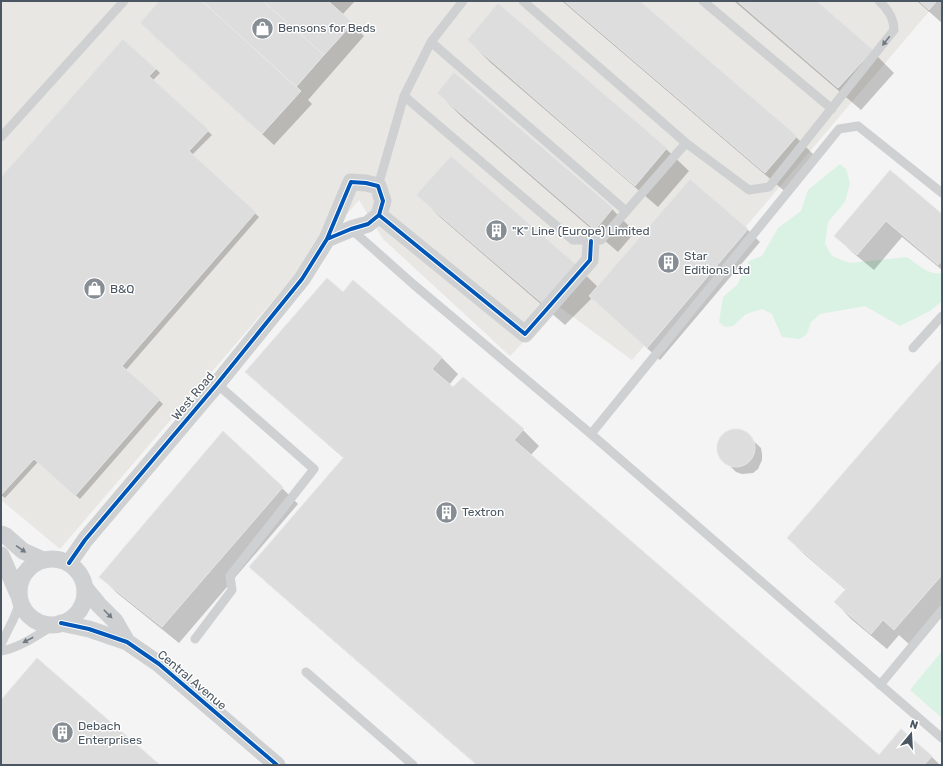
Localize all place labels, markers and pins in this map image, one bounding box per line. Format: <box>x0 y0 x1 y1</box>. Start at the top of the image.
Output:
shop icon: Bensons for Beds <box>250 15 276 41</box>
place label: Bensons for Beds <box>278 21 376 35</box>
building icon: "K" Line (Europe) Limited <box>484 218 510 244</box>
place label: "K" Line (Europe) Limited <box>512 224 650 238</box>
place label: Star Editions Ltd <box>684 249 750 277</box>
building icon: Star Editions Ltd <box>656 250 682 276</box>
shop icon: B&Q <box>82 276 108 302</box>
place label: B&Q <box>110 282 134 296</box>
building icon: Textron <box>434 499 460 525</box>
place label: Textron <box>462 505 504 519</box>
place label: Debach Enterprises <box>78 719 142 747</box>
building icon: Debach Enterprises <box>49 720 75 746</box>

